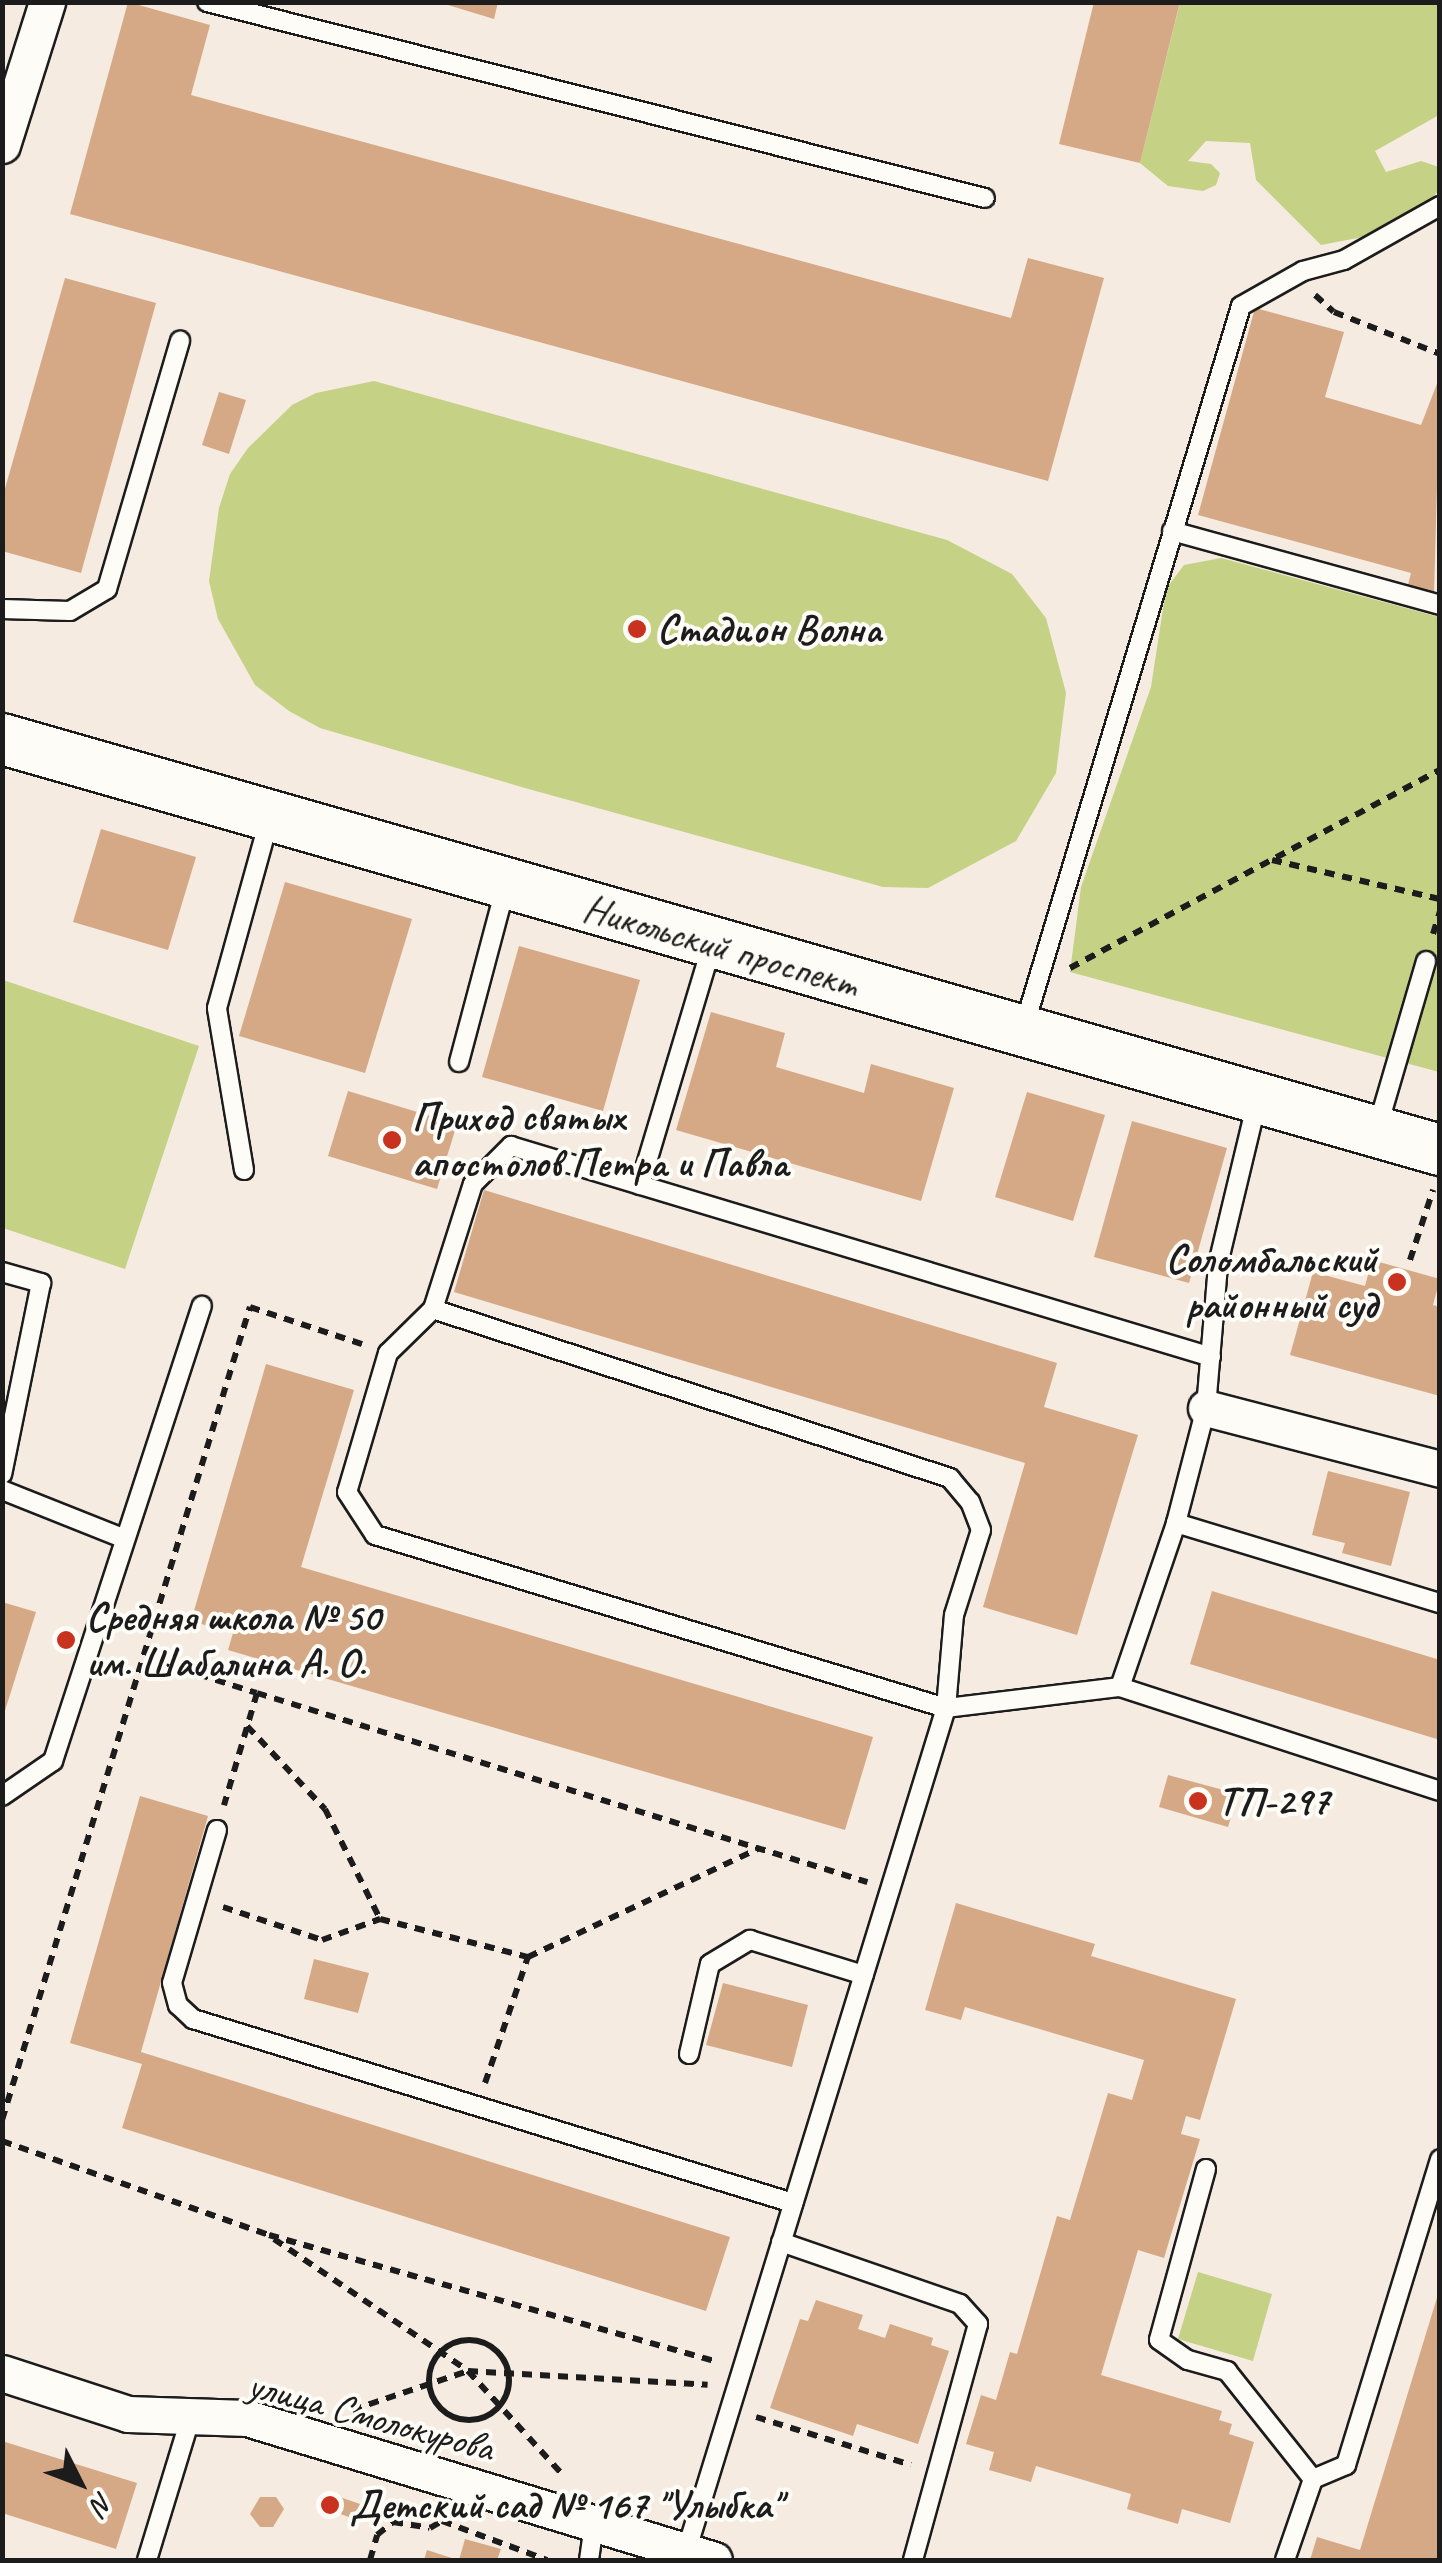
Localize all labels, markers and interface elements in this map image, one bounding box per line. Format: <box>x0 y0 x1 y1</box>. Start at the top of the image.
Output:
place label: Стадион Волна <box>657 605 881 653</box>
marker: Стадион Волна <box>626 618 648 640</box>
street label: Никольский проспект <box>578 884 864 1008</box>
place label: Приход святых апостолов Петра и Павла <box>412 1093 786 1187</box>
marker: Приход святых апостолов Петра и Павла <box>381 1129 403 1151</box>
place label: Соломбальский районный суд <box>1166 1235 1377 1329</box>
marker: Соломбальский районный суд <box>1386 1271 1408 1293</box>
place label: Средняя школа № 50 им. Шабалина А. О. <box>86 1593 380 1687</box>
marker: Средняя школа № 50 им. Шабалина А. О. <box>55 1629 77 1651</box>
place label: ТП-297 <box>1218 1777 1329 1825</box>
marker: ТП-297 <box>1187 1790 1209 1812</box>
street label: улица Смолокурова <box>244 2361 498 2471</box>
north arrow <box>30 2433 130 2533</box>
place label: Детский сад № 167 "Улыбка" <box>350 2481 780 2529</box>
text: N <box>84 2485 121 2522</box>
marker: Детский сад № 167 "Улыбка" <box>319 2494 341 2516</box>

